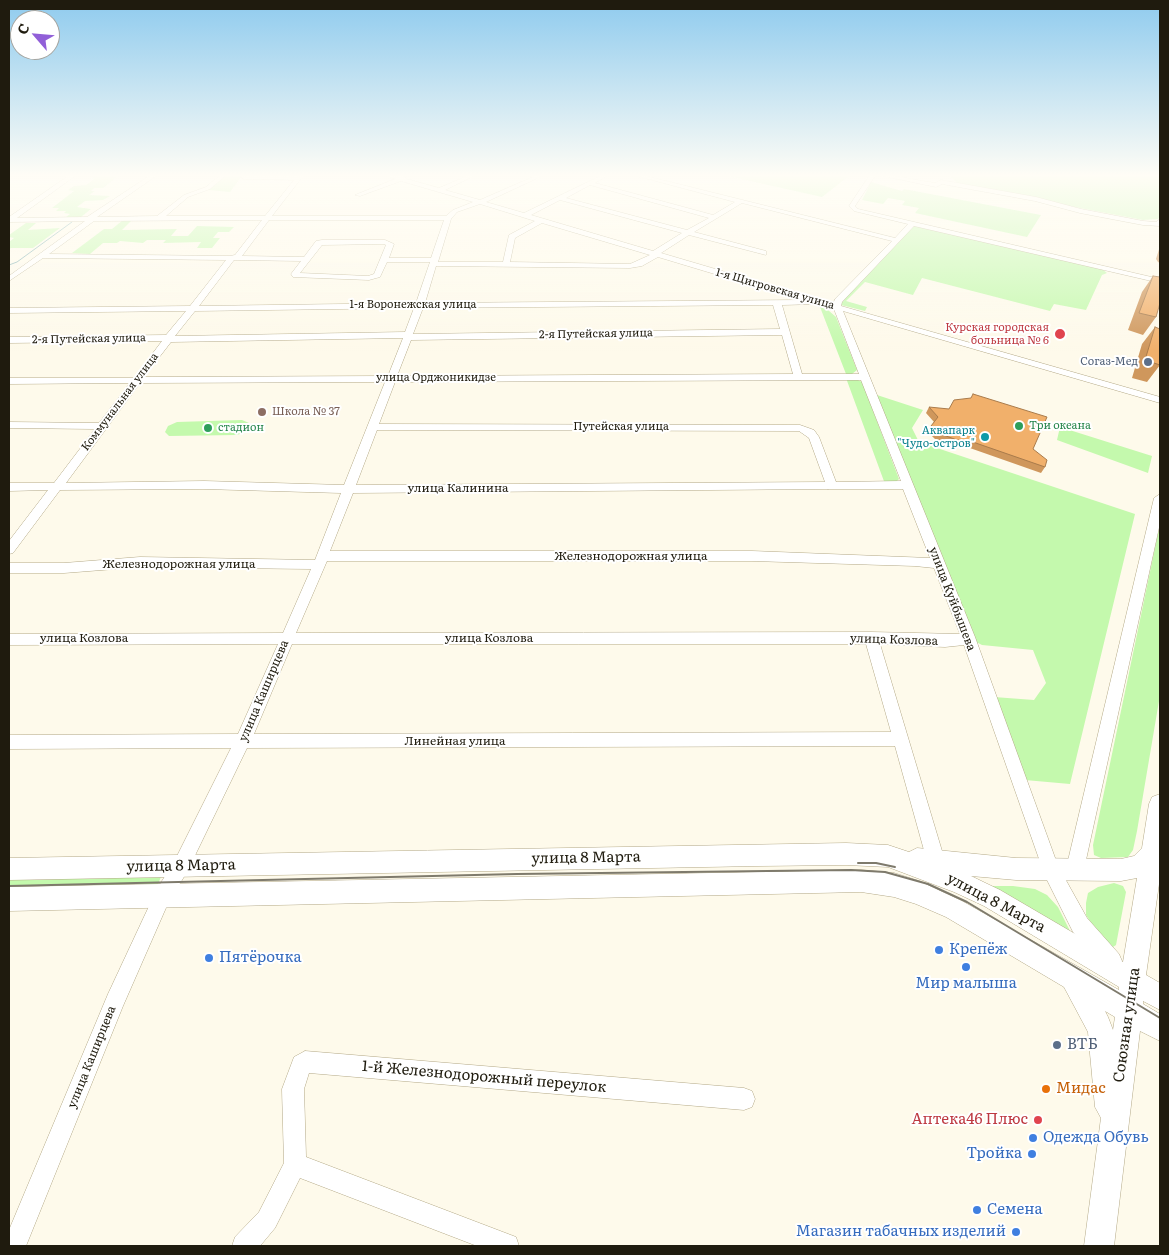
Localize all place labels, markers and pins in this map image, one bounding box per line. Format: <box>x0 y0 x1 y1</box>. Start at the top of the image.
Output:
place label: Курская городская больница № 6 <box>945 321 1049 347</box>
marker: Курская городская больница № 6 <box>1053 327 1067 341</box>
place label: Согаз-Мед <box>1080 355 1138 369</box>
marker: Согаз-Мед <box>1142 356 1154 368</box>
place label: Школа № 37 <box>272 405 340 419</box>
marker: Школа № 37 <box>256 406 268 418</box>
place label: Три океана <box>1029 419 1091 433</box>
marker: Три океана <box>1013 420 1025 432</box>
place label: стадион <box>218 421 264 435</box>
marker: стадион <box>202 422 214 434</box>
place label: Аквапарк "Чудо-остров" <box>897 424 975 450</box>
marker: Аквапарк "Чудо-остров" <box>979 431 991 443</box>
place label: Крепёж <box>949 941 1008 959</box>
marker: Крепёж <box>933 944 945 956</box>
place label: Пятёрочка <box>219 949 302 967</box>
marker: Пятёрочка <box>203 952 215 964</box>
marker: Мир малыша <box>960 961 972 973</box>
place label: Мир малыша <box>915 975 1017 993</box>
place label: ВТБ <box>1067 1036 1098 1054</box>
marker: ВТБ <box>1051 1039 1063 1051</box>
place label: Мидас <box>1056 1080 1106 1098</box>
marker: Мидас <box>1040 1083 1052 1095</box>
place label: Аптека46 Плюс <box>912 1111 1028 1129</box>
marker: Аптека46 Плюс <box>1032 1114 1044 1126</box>
place label: Одежда Обувь <box>1043 1129 1149 1147</box>
marker: Одежда Обувь <box>1027 1132 1039 1144</box>
place label: Тройка <box>966 1145 1022 1163</box>
marker: Тройка <box>1026 1148 1038 1160</box>
place label: Семена <box>987 1201 1043 1219</box>
marker: Семена <box>971 1204 983 1216</box>
place label: Магазин табачных изделий <box>796 1223 1006 1241</box>
marker: Магазин табачных изделий <box>1010 1226 1022 1238</box>

